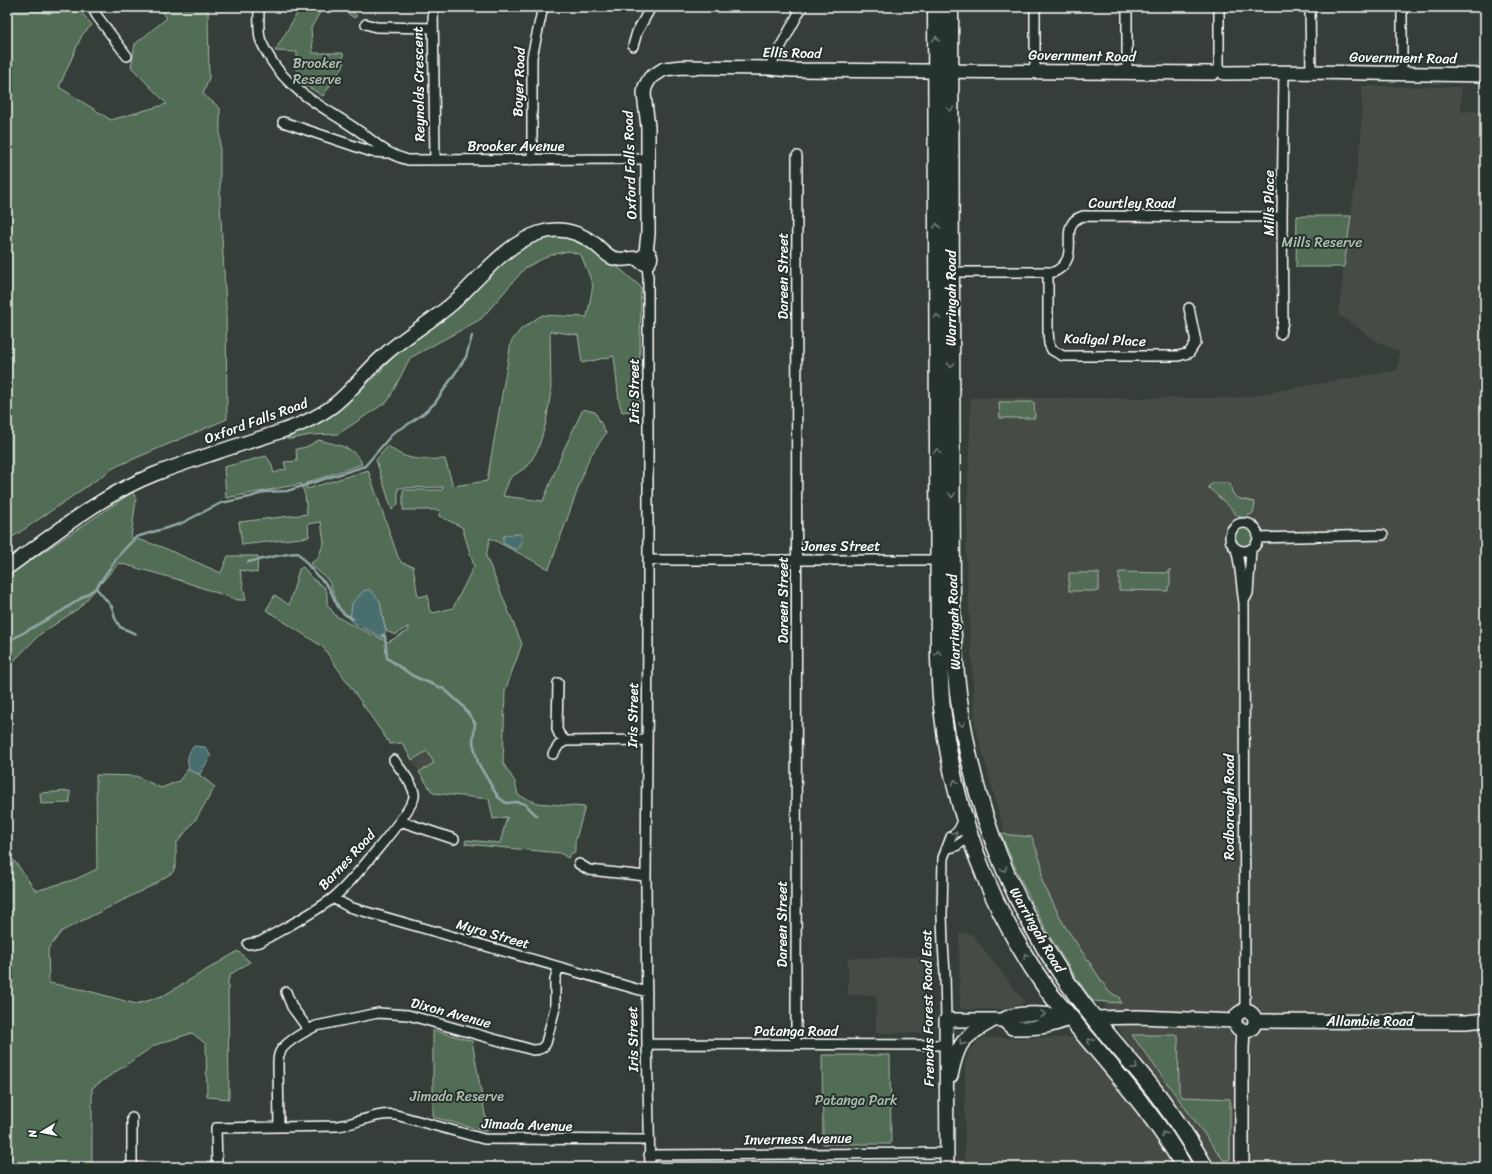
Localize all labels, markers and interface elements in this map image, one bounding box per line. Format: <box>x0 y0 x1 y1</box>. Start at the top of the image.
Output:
street label: Reynolds Crescent <box>405 26 433 142</box>
one-way arrow <box>932 36 940 42</box>
street label: Ellis Road <box>762 40 823 66</box>
street label: Government Road <box>1028 43 1137 69</box>
street label: Boyer Road <box>505 45 533 117</box>
street label: Government Road <box>1349 45 1458 71</box>
park label: Brooker Reserve <box>293 51 343 92</box>
one-way arrow <box>946 106 954 112</box>
street label: Oxford Falls Road <box>616 109 644 220</box>
street label: Brooker Avenue <box>467 134 565 159</box>
street label: Mills Place <box>1257 170 1282 236</box>
street label: Courtley Road <box>1089 191 1177 216</box>
one-way arrow <box>932 223 941 229</box>
park label: Mills Reserve <box>1282 230 1362 255</box>
street label: Dareen Street <box>771 233 796 319</box>
street label: Warringah Road <box>939 248 964 346</box>
one-way arrow <box>933 314 941 320</box>
street label: Kadigal Place <box>1063 326 1147 354</box>
street label: Iris Street <box>622 358 647 425</box>
one-way arrow <box>947 362 955 368</box>
street label: Oxford Falls Road <box>201 390 313 451</box>
one-way arrow <box>933 448 941 454</box>
one-way arrow <box>948 492 956 498</box>
street label: Jones Street <box>801 534 880 559</box>
street label: Dareen Street <box>771 557 796 643</box>
street label: Warringah Road <box>940 572 968 670</box>
one-way arrow <box>934 650 943 656</box>
street label: Iris Street <box>620 682 646 749</box>
one-way arrow <box>957 721 966 728</box>
street label: Rodborough Road <box>1217 752 1242 860</box>
one-way arrow <box>951 778 959 785</box>
street label: Barnes Road <box>312 823 383 896</box>
one-way arrow <box>950 831 958 839</box>
one-way arrow <box>1000 865 1008 872</box>
street label: Dareen Street <box>770 881 795 967</box>
street label: Warringah Road <box>1002 882 1073 979</box>
street label: Myra Street <box>453 912 533 956</box>
street label: Frenchs Forest Road East <box>914 929 942 1087</box>
one-way arrow <box>1023 953 1030 960</box>
street label: Dixon Avenue <box>408 990 494 1036</box>
street label: Iris Street <box>620 1006 646 1073</box>
street label: Allambie Road <box>1326 1009 1415 1034</box>
one-way arrow <box>1040 1010 1046 1018</box>
street label: Patanga Road <box>754 1019 840 1044</box>
one-way arrow <box>959 1039 967 1046</box>
one-way arrow <box>1087 1039 1094 1046</box>
one-way arrow <box>1131 1062 1138 1070</box>
park label: Jimada Reserve <box>409 1084 504 1109</box>
park label: Patanga Park <box>815 1088 898 1113</box>
street label: Jimada Avenue <box>480 1111 573 1139</box>
north arrow <box>22 1112 62 1152</box>
street label: Inverness Avenue <box>743 1126 852 1152</box>
text: N <box>23 1128 43 1140</box>
one-way arrow <box>1161 1131 1169 1138</box>

